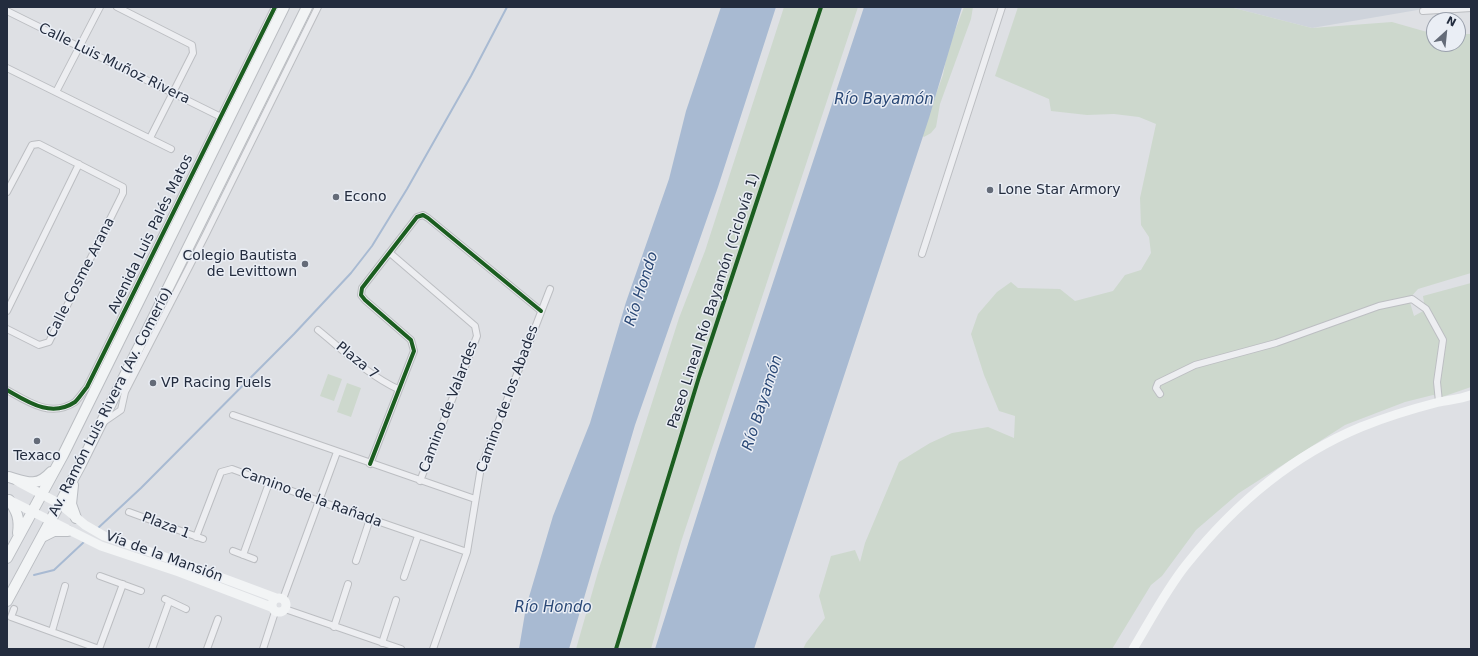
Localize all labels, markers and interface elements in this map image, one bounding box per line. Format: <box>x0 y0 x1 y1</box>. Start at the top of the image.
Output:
north arrow <box>1426 12 1466 52</box>
text: N <box>1444 14 1458 30</box>
street label: Calle Luis Muñoz Rivera <box>36 20 192 108</box>
water label: Río Bayamón <box>834 91 934 109</box>
street label: Avenida Luis Palés Matos <box>105 152 197 316</box>
street label: Paseo Lineal Río Bayamón (Ciclovía 1) <box>665 171 763 431</box>
place label: Lone Star Armory <box>998 182 1121 198</box>
marker: Lone Star Armory <box>985 185 995 195</box>
place label: Econo <box>344 189 387 205</box>
marker: Econo <box>331 192 341 202</box>
street label: Calle Cosme Arana <box>43 215 119 341</box>
place label: Colegio Bautista de Levittown <box>183 248 297 280</box>
water label: Río Hondo <box>622 250 662 328</box>
marker: Colegio Bautista de Levittown <box>300 259 310 269</box>
street label: Av. Ramón Luis Rivera (Av. Comerío) <box>46 285 176 519</box>
street label: Camino de los Abades <box>473 323 543 475</box>
street label: Plaza 7 <box>332 339 382 383</box>
street label: Camino de Valardes <box>416 339 482 475</box>
water label: Río Bayamón <box>739 353 787 453</box>
place label: VP Racing Fuels <box>161 375 271 391</box>
marker: VP Racing Fuels <box>148 378 158 388</box>
marker: Texaco <box>32 436 42 446</box>
place label: Texaco <box>13 448 61 464</box>
street label: Camino de la Rañada <box>238 465 384 531</box>
street label: Plaza 1 <box>140 509 192 543</box>
street label: Vía de la Mansión <box>103 528 225 586</box>
water label: Río Hondo <box>514 599 592 617</box>

